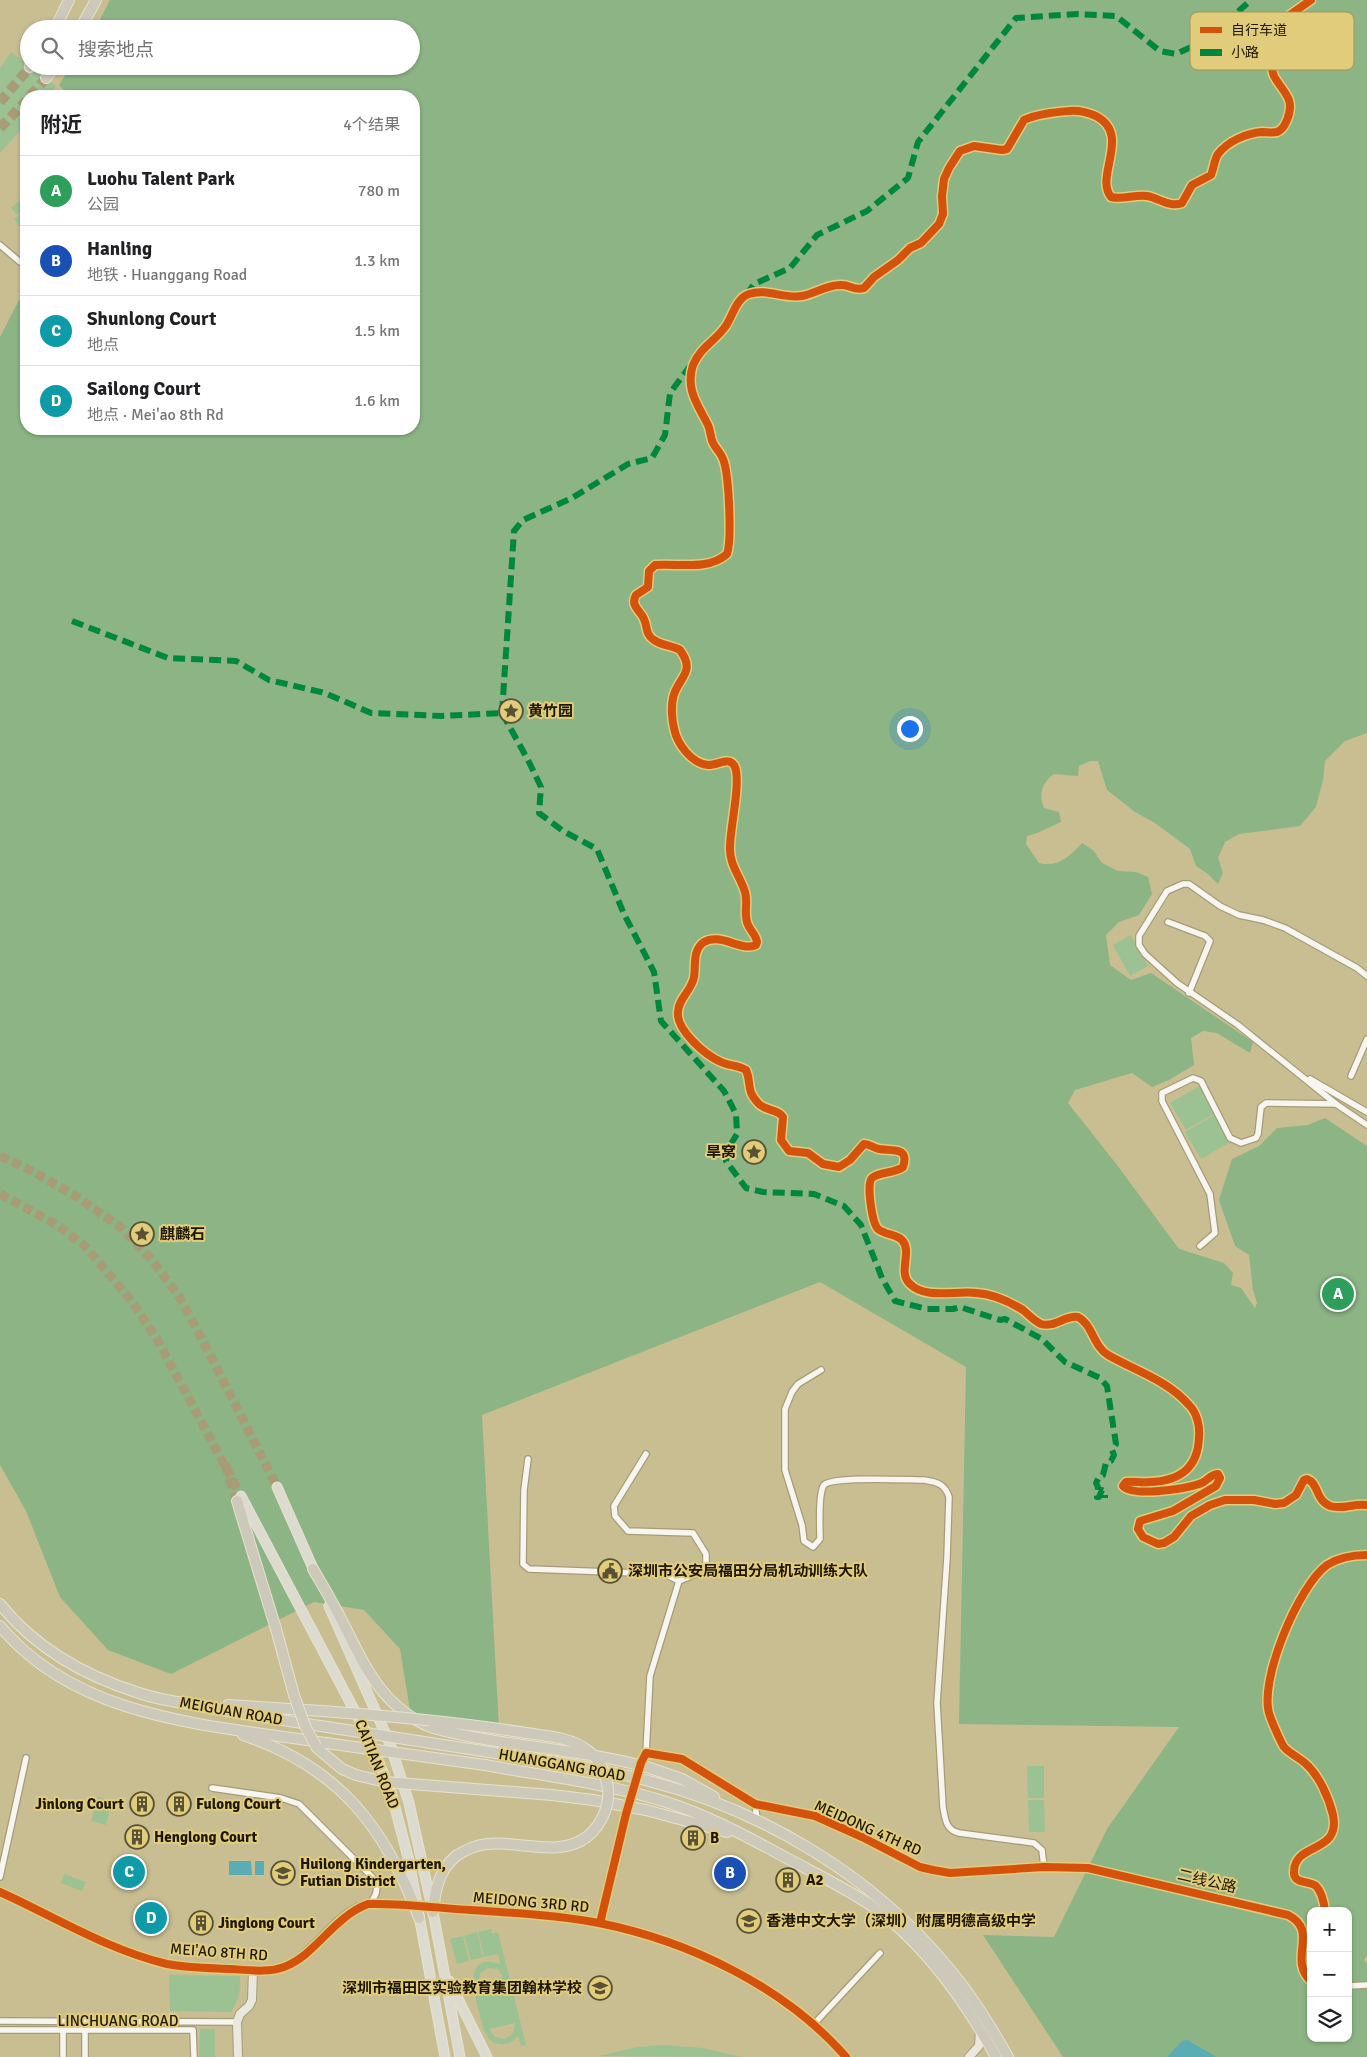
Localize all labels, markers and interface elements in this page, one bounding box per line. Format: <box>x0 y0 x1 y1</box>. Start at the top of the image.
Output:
legend <box>1190 12 1354 70</box>
search box <box>20 20 420 75</box>
text: 自行车道 <box>1231 22 1287 39</box>
icon: search <box>38 34 66 62</box>
text: 搜索地点 <box>78 38 154 62</box>
text: 小路 <box>1231 44 1259 61</box>
text: 附近 <box>40 112 82 138</box>
text: 4个结果 <box>343 115 400 135</box>
text: Luohu Talent Park <box>87 167 235 191</box>
text: A <box>51 181 61 201</box>
text: 780 m <box>358 181 400 201</box>
text: 公园 <box>87 195 119 215</box>
text: Hanling <box>87 237 152 261</box>
text: B <box>51 251 61 271</box>
text: 1.3 km <box>354 251 400 271</box>
text: 地铁 · Huanggang Road <box>87 265 247 285</box>
text: Shunlong Court <box>87 307 216 331</box>
text: C <box>51 321 61 341</box>
text: 1.5 km <box>354 321 400 341</box>
text: 地点 <box>87 335 119 355</box>
text: Sailong Court <box>87 377 201 401</box>
text: D <box>51 391 61 411</box>
text: 1.6 km <box>354 391 400 411</box>
text: 地点 · Mei'ao 8th Rd <box>87 405 224 425</box>
place icon: 黄竹园 <box>498 698 524 724</box>
place label: 黄竹园 <box>528 702 573 720</box>
your location <box>897 716 923 742</box>
place icon: 旱窝 <box>741 1139 767 1165</box>
place label: 旱窝 <box>706 1143 736 1161</box>
place icon: 麒麟石 <box>129 1221 155 1247</box>
place label: 麒麟石 <box>160 1225 205 1243</box>
pin: A <box>1322 1275 1354 1313</box>
public building icon: 深圳市公安局福田分局机动训练大队 <box>597 1558 623 1584</box>
place label: 深圳市公安局福田分局机动训练大队 <box>628 1562 868 1580</box>
street label: MEIGUAN ROAD <box>178 1693 284 1729</box>
street label: CAITIAN ROAD <box>351 1717 403 1811</box>
street label: HUANGGANG ROAD <box>497 1745 627 1785</box>
building icon: Jinlong Court <box>129 1791 155 1817</box>
building icon: Fulong Court <box>166 1791 192 1817</box>
place label: Jinlong Court <box>35 1795 124 1813</box>
place label: Fulong Court <box>196 1795 281 1813</box>
street label: MEIDONG 4TH RD <box>812 1796 924 1860</box>
building icon: Henglong Court <box>124 1824 150 1850</box>
building icon: B <box>680 1825 706 1851</box>
place label: Henglong Court <box>154 1828 258 1846</box>
place label: B <box>710 1829 719 1847</box>
pin: C <box>113 1853 145 1891</box>
pin: B <box>714 1854 746 1892</box>
place label: Huilong Kindergarten, Futian District <box>300 1855 446 1890</box>
school or university icon: Huilong Kindergarten, Futian District <box>270 1860 296 1886</box>
street label: 二线公路 <box>1176 1865 1238 1897</box>
building icon: A2 <box>775 1867 801 1893</box>
place label: A2 <box>806 1871 824 1889</box>
street label: MEIDONG 3RD RD <box>472 1888 590 1916</box>
pin: D <box>135 1899 167 1937</box>
map controls <box>1307 1907 1352 2042</box>
button: + <box>1307 1907 1352 1952</box>
school or university icon: 香港中文大学（深圳）附属明德高级中学 <box>736 1908 762 1934</box>
building icon: Jinglong Court <box>188 1910 214 1936</box>
place label: 香港中文大学（深圳）附属明德高级中学 <box>766 1912 1036 1930</box>
place label: Jinglong Court <box>218 1914 315 1932</box>
street label: MEI'AO 8TH RD <box>170 1940 268 1964</box>
button: − <box>1307 1952 1352 1997</box>
school or university icon: 深圳市福田区实验教育集团翰林学校 <box>587 1975 613 2001</box>
place label: 深圳市福田区实验教育集团翰林学校 <box>342 1979 582 1997</box>
button: layers <box>1307 1997 1352 2042</box>
street label: LINCHUANG ROAD <box>58 2012 178 2030</box>

